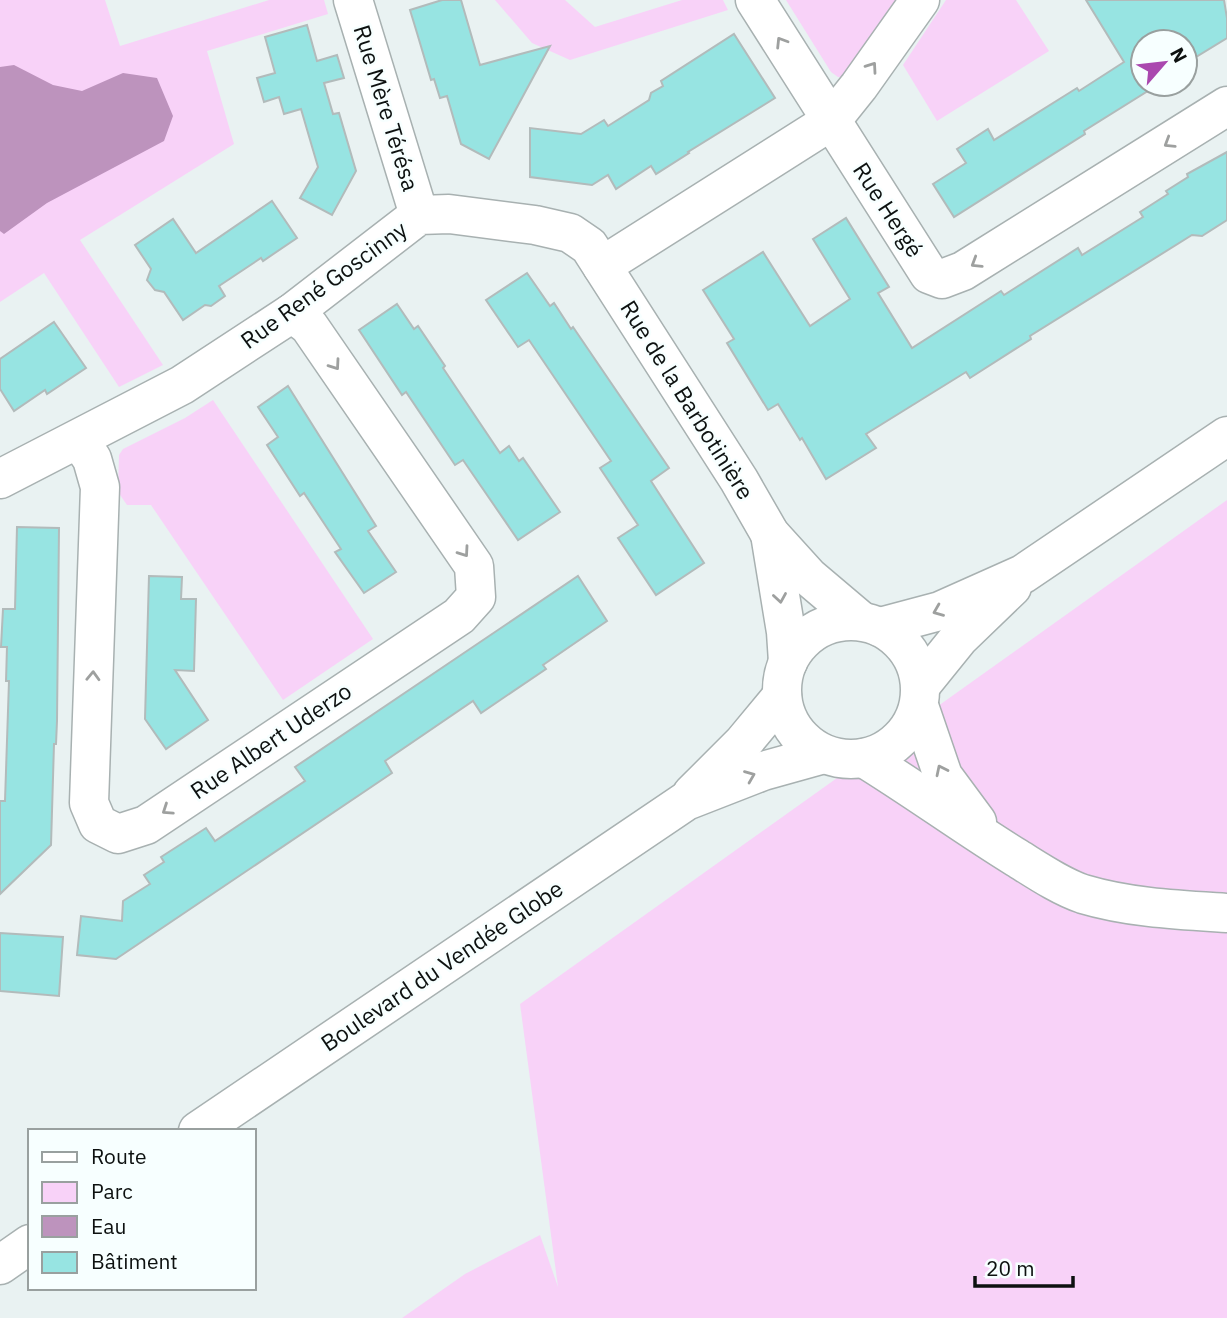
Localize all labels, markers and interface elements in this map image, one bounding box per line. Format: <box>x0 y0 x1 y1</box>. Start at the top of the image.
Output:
street label: Rue Mère Térésa <box>347 21 426 194</box>
north arrow <box>1129 28 1199 98</box>
one-way arrow <box>777 37 790 50</box>
text: N <box>1165 43 1193 67</box>
one-way arrow <box>864 62 876 75</box>
one-way arrow <box>1164 134 1177 147</box>
street label: Rue Hergé <box>847 156 931 263</box>
street label: Rue René Goscinny <box>234 213 413 355</box>
one-way arrow <box>971 255 984 268</box>
street label: Rue de la Barbotinière <box>614 294 761 505</box>
one-way arrow <box>327 357 339 370</box>
one-way arrow <box>456 544 468 557</box>
one-way arrow <box>772 592 787 604</box>
one-way arrow <box>933 602 945 616</box>
one-way arrow <box>86 670 101 681</box>
street label: Rue Albert Uderzo <box>184 675 357 805</box>
one-way arrow <box>936 765 950 777</box>
one-way arrow <box>743 770 755 784</box>
one-way arrow <box>162 802 175 814</box>
street label: Boulevard du Vendée Globe <box>314 873 568 1058</box>
legend <box>28 1129 256 1290</box>
text: Route <box>91 1142 147 1170</box>
text: Parc <box>91 1177 133 1205</box>
text: Eau <box>91 1212 126 1240</box>
scale bar <box>975 1244 1073 1288</box>
text: Bâtiment <box>91 1247 178 1275</box>
text: 20 m <box>986 1254 1035 1282</box>

